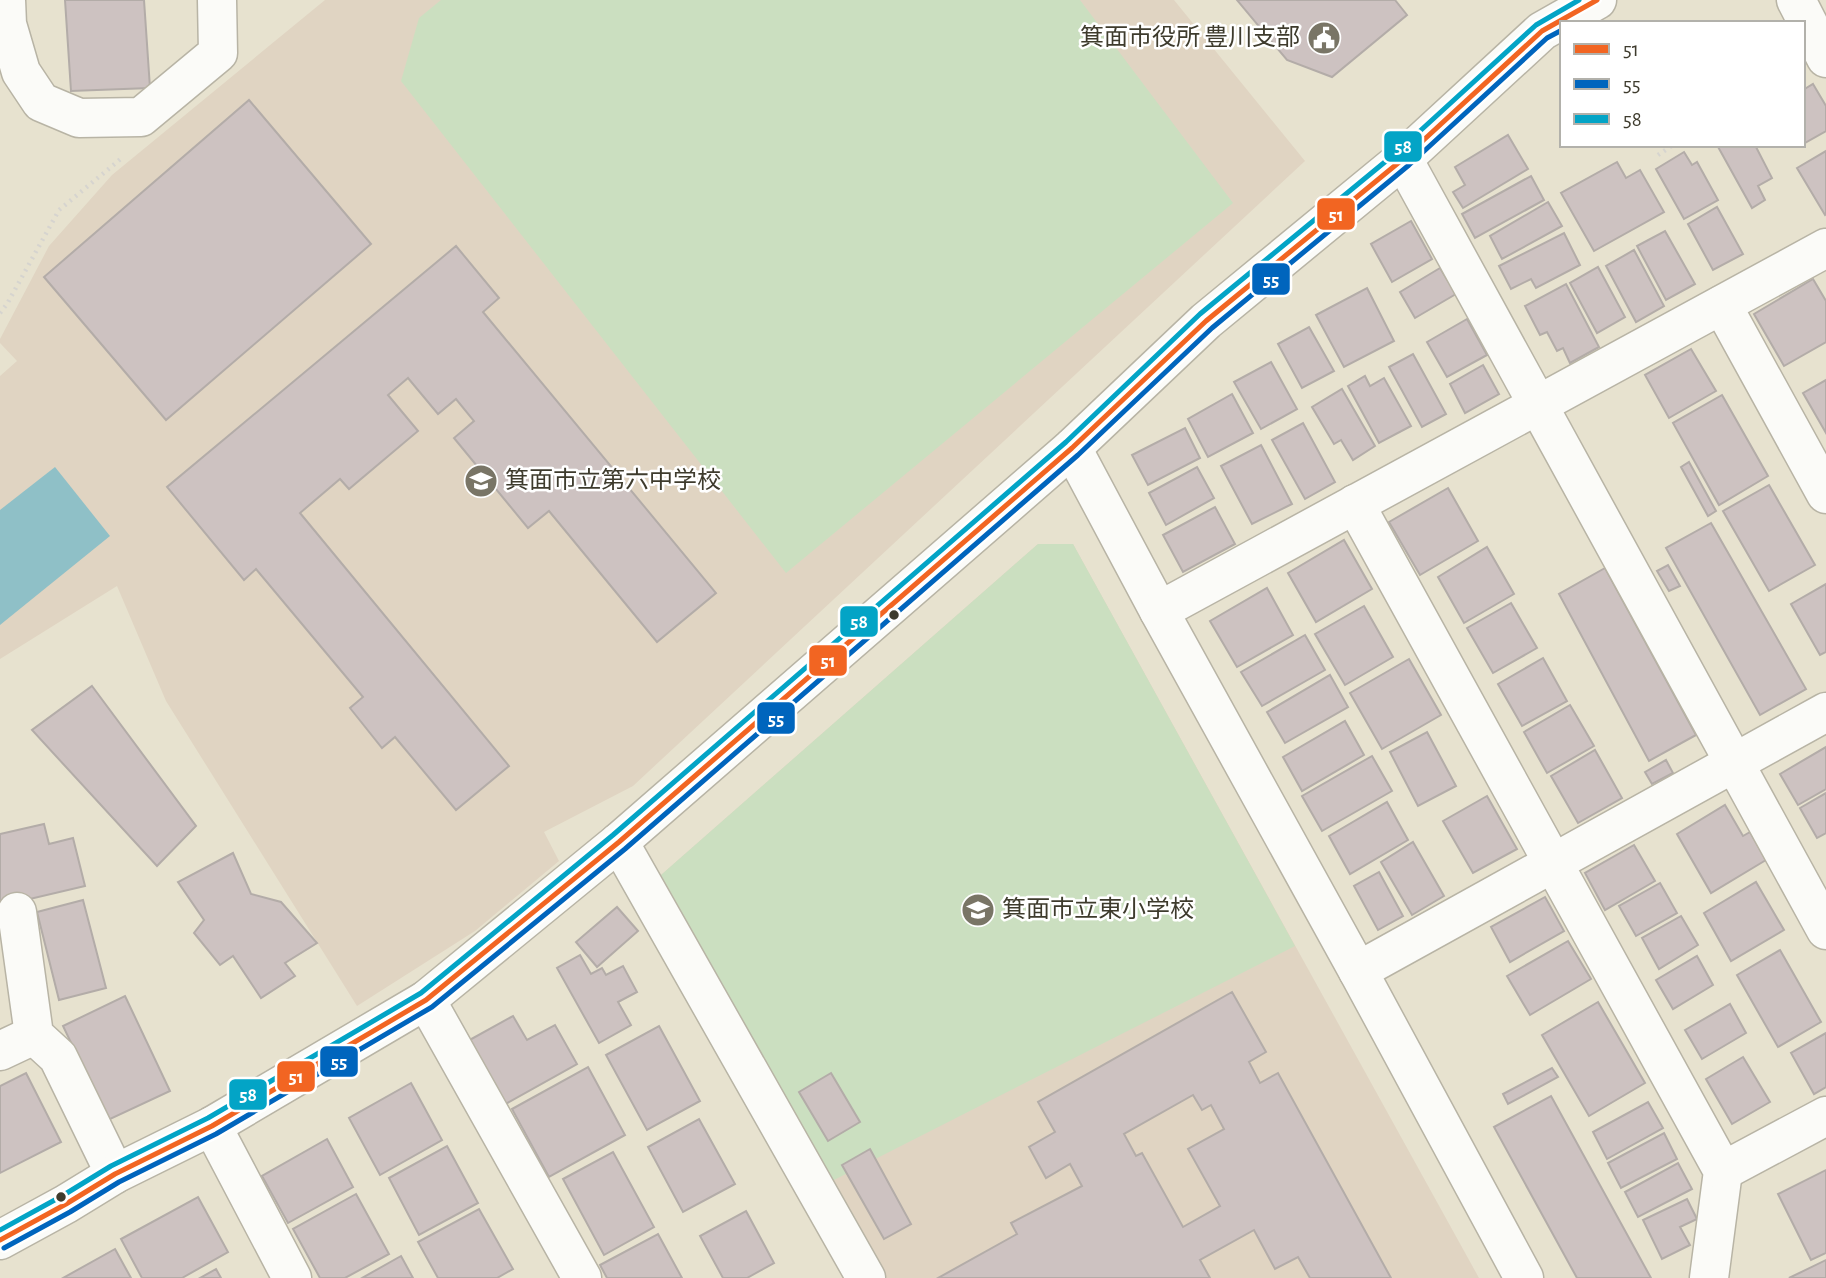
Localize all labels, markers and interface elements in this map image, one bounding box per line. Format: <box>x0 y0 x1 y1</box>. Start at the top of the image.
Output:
public building icon: 箕面市役所 豊川支部 <box>1305 19 1343 57</box>
legend <box>1560 21 1805 147</box>
place label: 箕面市役所 豊川支部 <box>1080 24 1300 50</box>
text: 51 <box>1623 39 1639 60</box>
text: 55 <box>1623 74 1641 95</box>
text: 58 <box>1623 109 1642 130</box>
line badge: 58 <box>1383 130 1423 163</box>
text: 58 <box>1394 138 1412 157</box>
line badge: 51 <box>1316 197 1356 231</box>
text: 51 <box>1328 206 1344 225</box>
line badge: 55 <box>1251 262 1291 296</box>
text: 55 <box>1263 271 1279 290</box>
school or university icon: 箕面市立第六中学校 <box>462 462 500 500</box>
place label: 箕面市立第六中学校 <box>505 467 721 493</box>
line badge: 58 <box>839 605 879 638</box>
unlabelled marker <box>887 608 901 622</box>
text: 58 <box>850 613 868 632</box>
line badge: 51 <box>808 644 848 677</box>
text: 51 <box>820 652 836 671</box>
line badge: 55 <box>756 701 796 735</box>
text: 55 <box>768 710 784 729</box>
school or university icon: 箕面市立東小学校 <box>959 891 997 929</box>
place label: 箕面市立東小学校 <box>1002 896 1194 922</box>
line badge: 55 <box>319 1045 359 1078</box>
text: 55 <box>331 1053 347 1072</box>
line badge: 51 <box>276 1060 316 1093</box>
text: 51 <box>288 1068 304 1087</box>
line badge: 58 <box>228 1078 268 1111</box>
text: 58 <box>239 1086 257 1105</box>
unlabelled marker <box>54 1190 68 1204</box>

